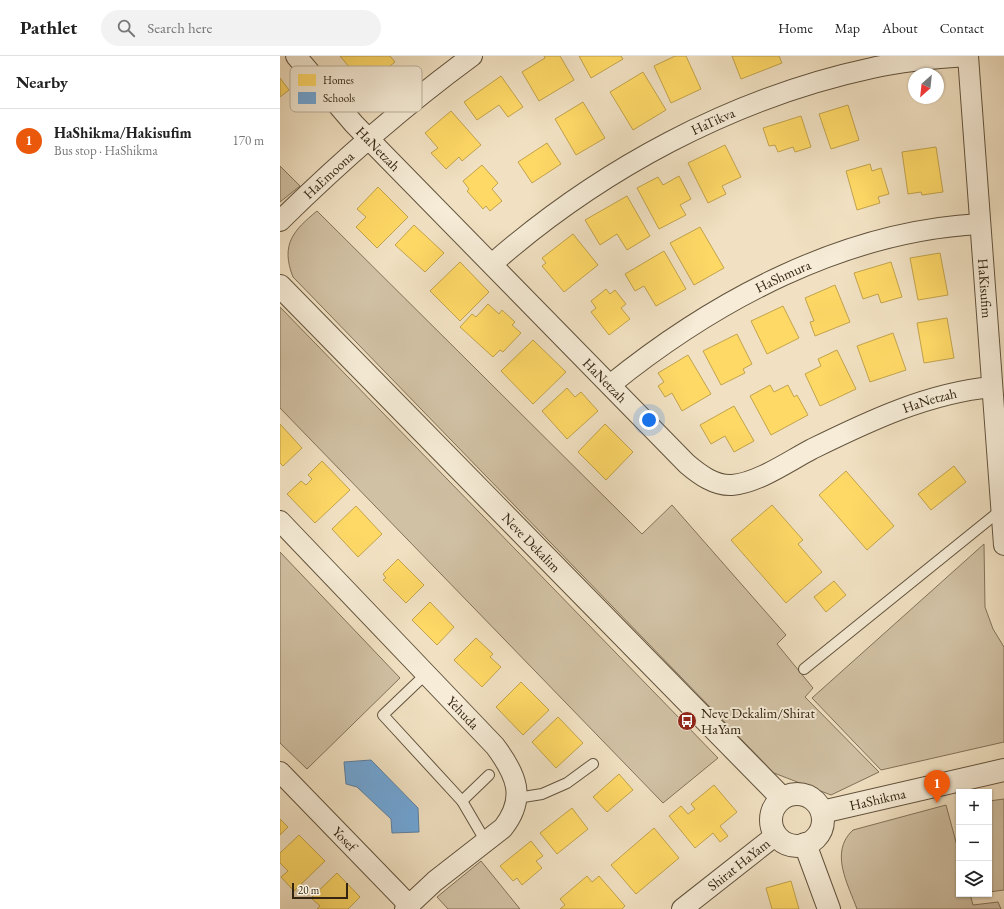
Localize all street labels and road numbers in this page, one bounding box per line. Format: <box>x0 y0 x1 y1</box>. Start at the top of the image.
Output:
street label: HaTikva <box>688 103 738 139</box>
street label: HaNetzah <box>352 122 404 175</box>
street label: HaEmoona <box>299 147 358 203</box>
street label: HaShmura <box>752 255 814 297</box>
street label: HaKisufim <box>974 258 996 319</box>
street label: HaNetzah <box>579 354 631 407</box>
street label: HaNetzah <box>900 384 958 417</box>
street label: Neve Dekalim <box>498 509 565 576</box>
street label: Yehuda <box>443 692 483 733</box>
street label: HaShikma <box>848 784 908 814</box>
street label: Yosef <box>329 822 362 856</box>
street label: Shirat HaYam <box>704 834 774 895</box>

